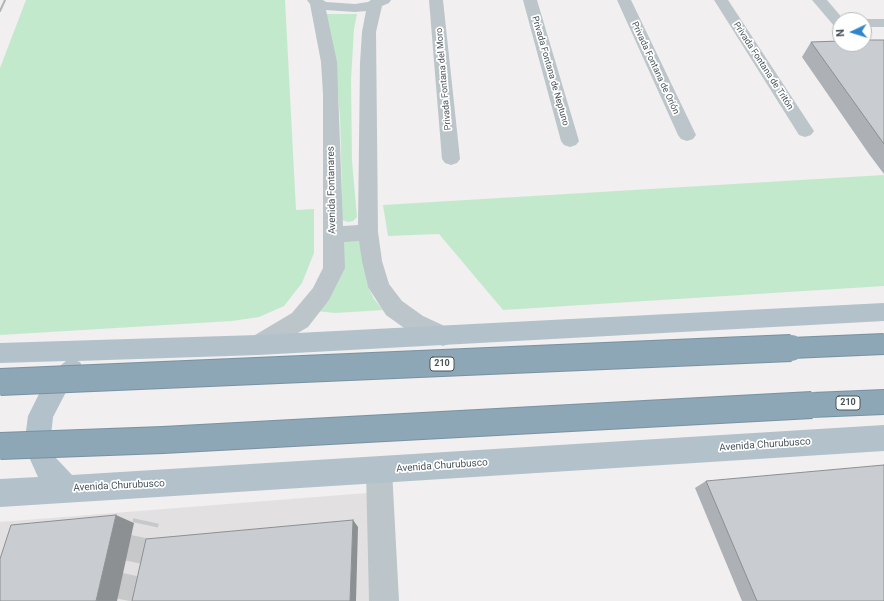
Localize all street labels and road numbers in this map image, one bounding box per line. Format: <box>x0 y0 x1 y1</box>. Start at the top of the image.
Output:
street label: Privada Fontana de Neptuno <box>529 15 571 127</box>
street label: Privada Fontana de Orión <box>629 20 681 116</box>
street label: Privada Fontana de Tritón <box>731 20 795 112</box>
street label: Privada Fontana del Moro <box>434 27 454 131</box>
street label: Avenida Fontanares <box>325 146 339 234</box>
road number: 210 <box>430 357 454 371</box>
road number: 210 <box>836 396 860 410</box>
street label: Avenida Churubusco <box>719 436 811 454</box>
street label: Avenida Churubusco <box>396 457 488 475</box>
street label: Avenida Churubusco <box>73 478 165 494</box>

